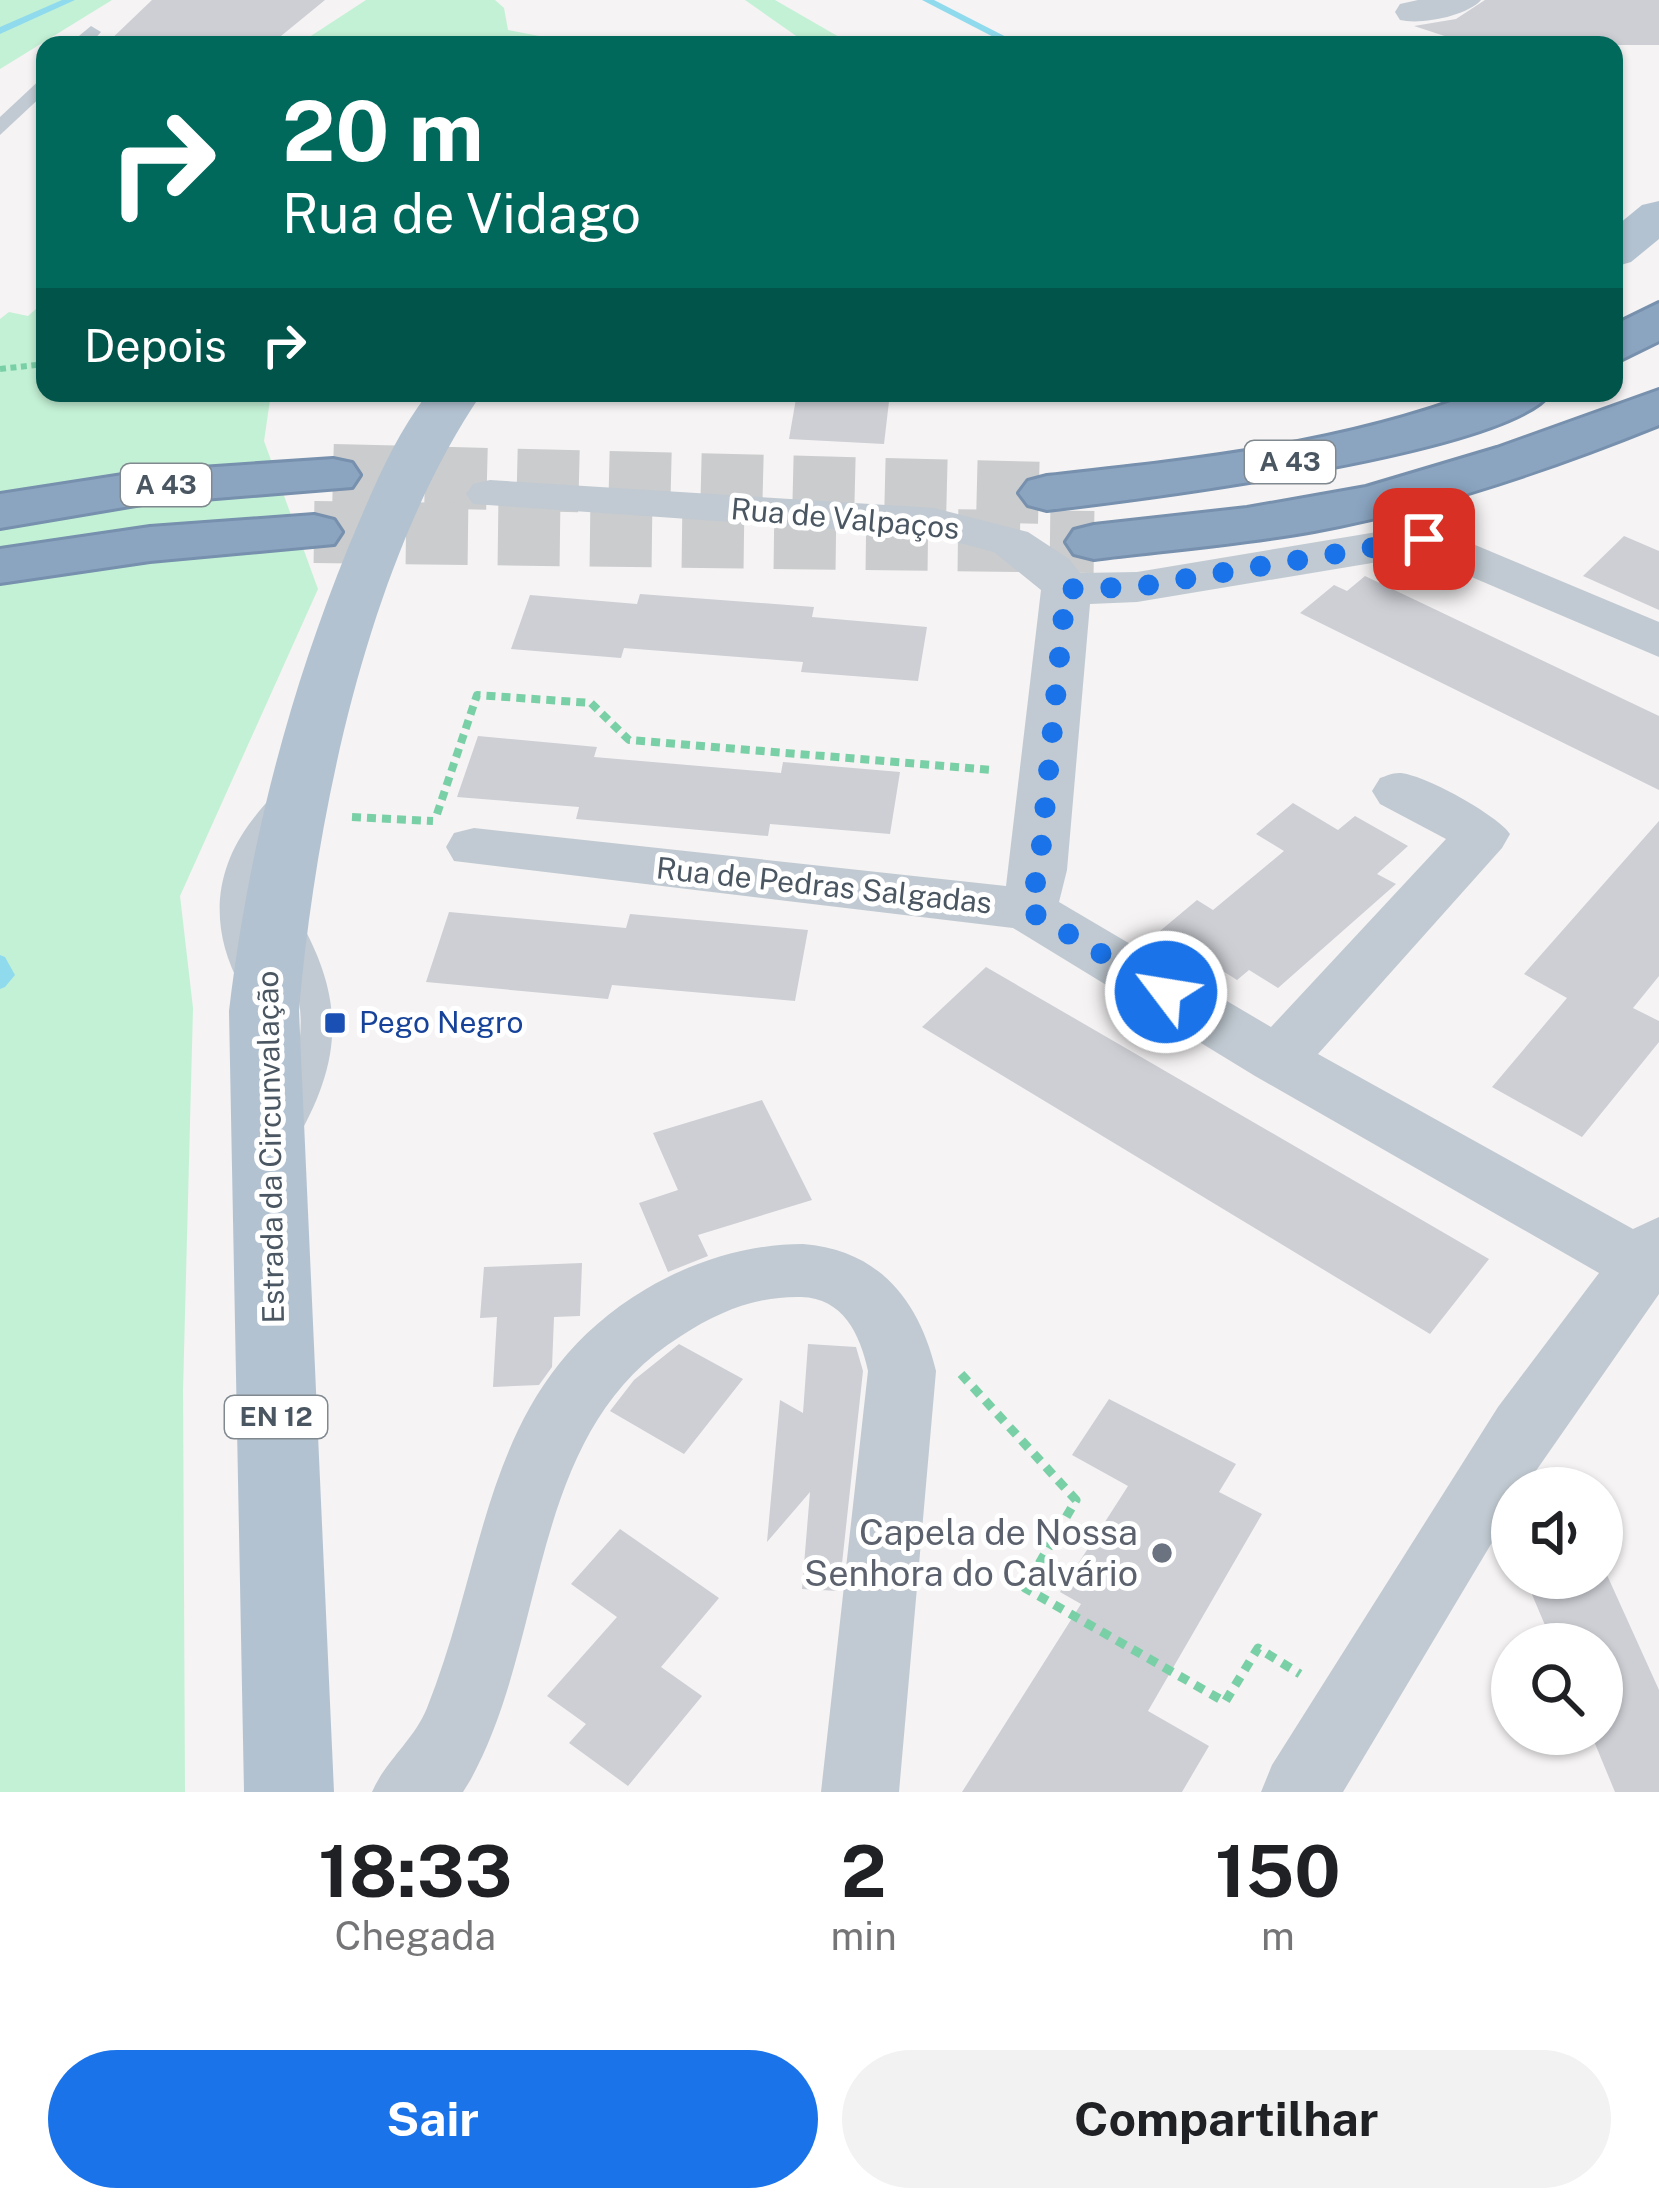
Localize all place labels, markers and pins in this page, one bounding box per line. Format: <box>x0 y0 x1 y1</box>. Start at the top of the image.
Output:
pin <box>1373 488 1475 590</box>
place label: Pego Negro <box>359 1004 523 1040</box>
marker: Pego Negro <box>322 1010 348 1036</box>
place label: Capela de Nossa Senhora do Calvário <box>804 1511 1138 1594</box>
marker: Capela de Nossa Senhora do Calvário <box>1149 1540 1175 1566</box>

